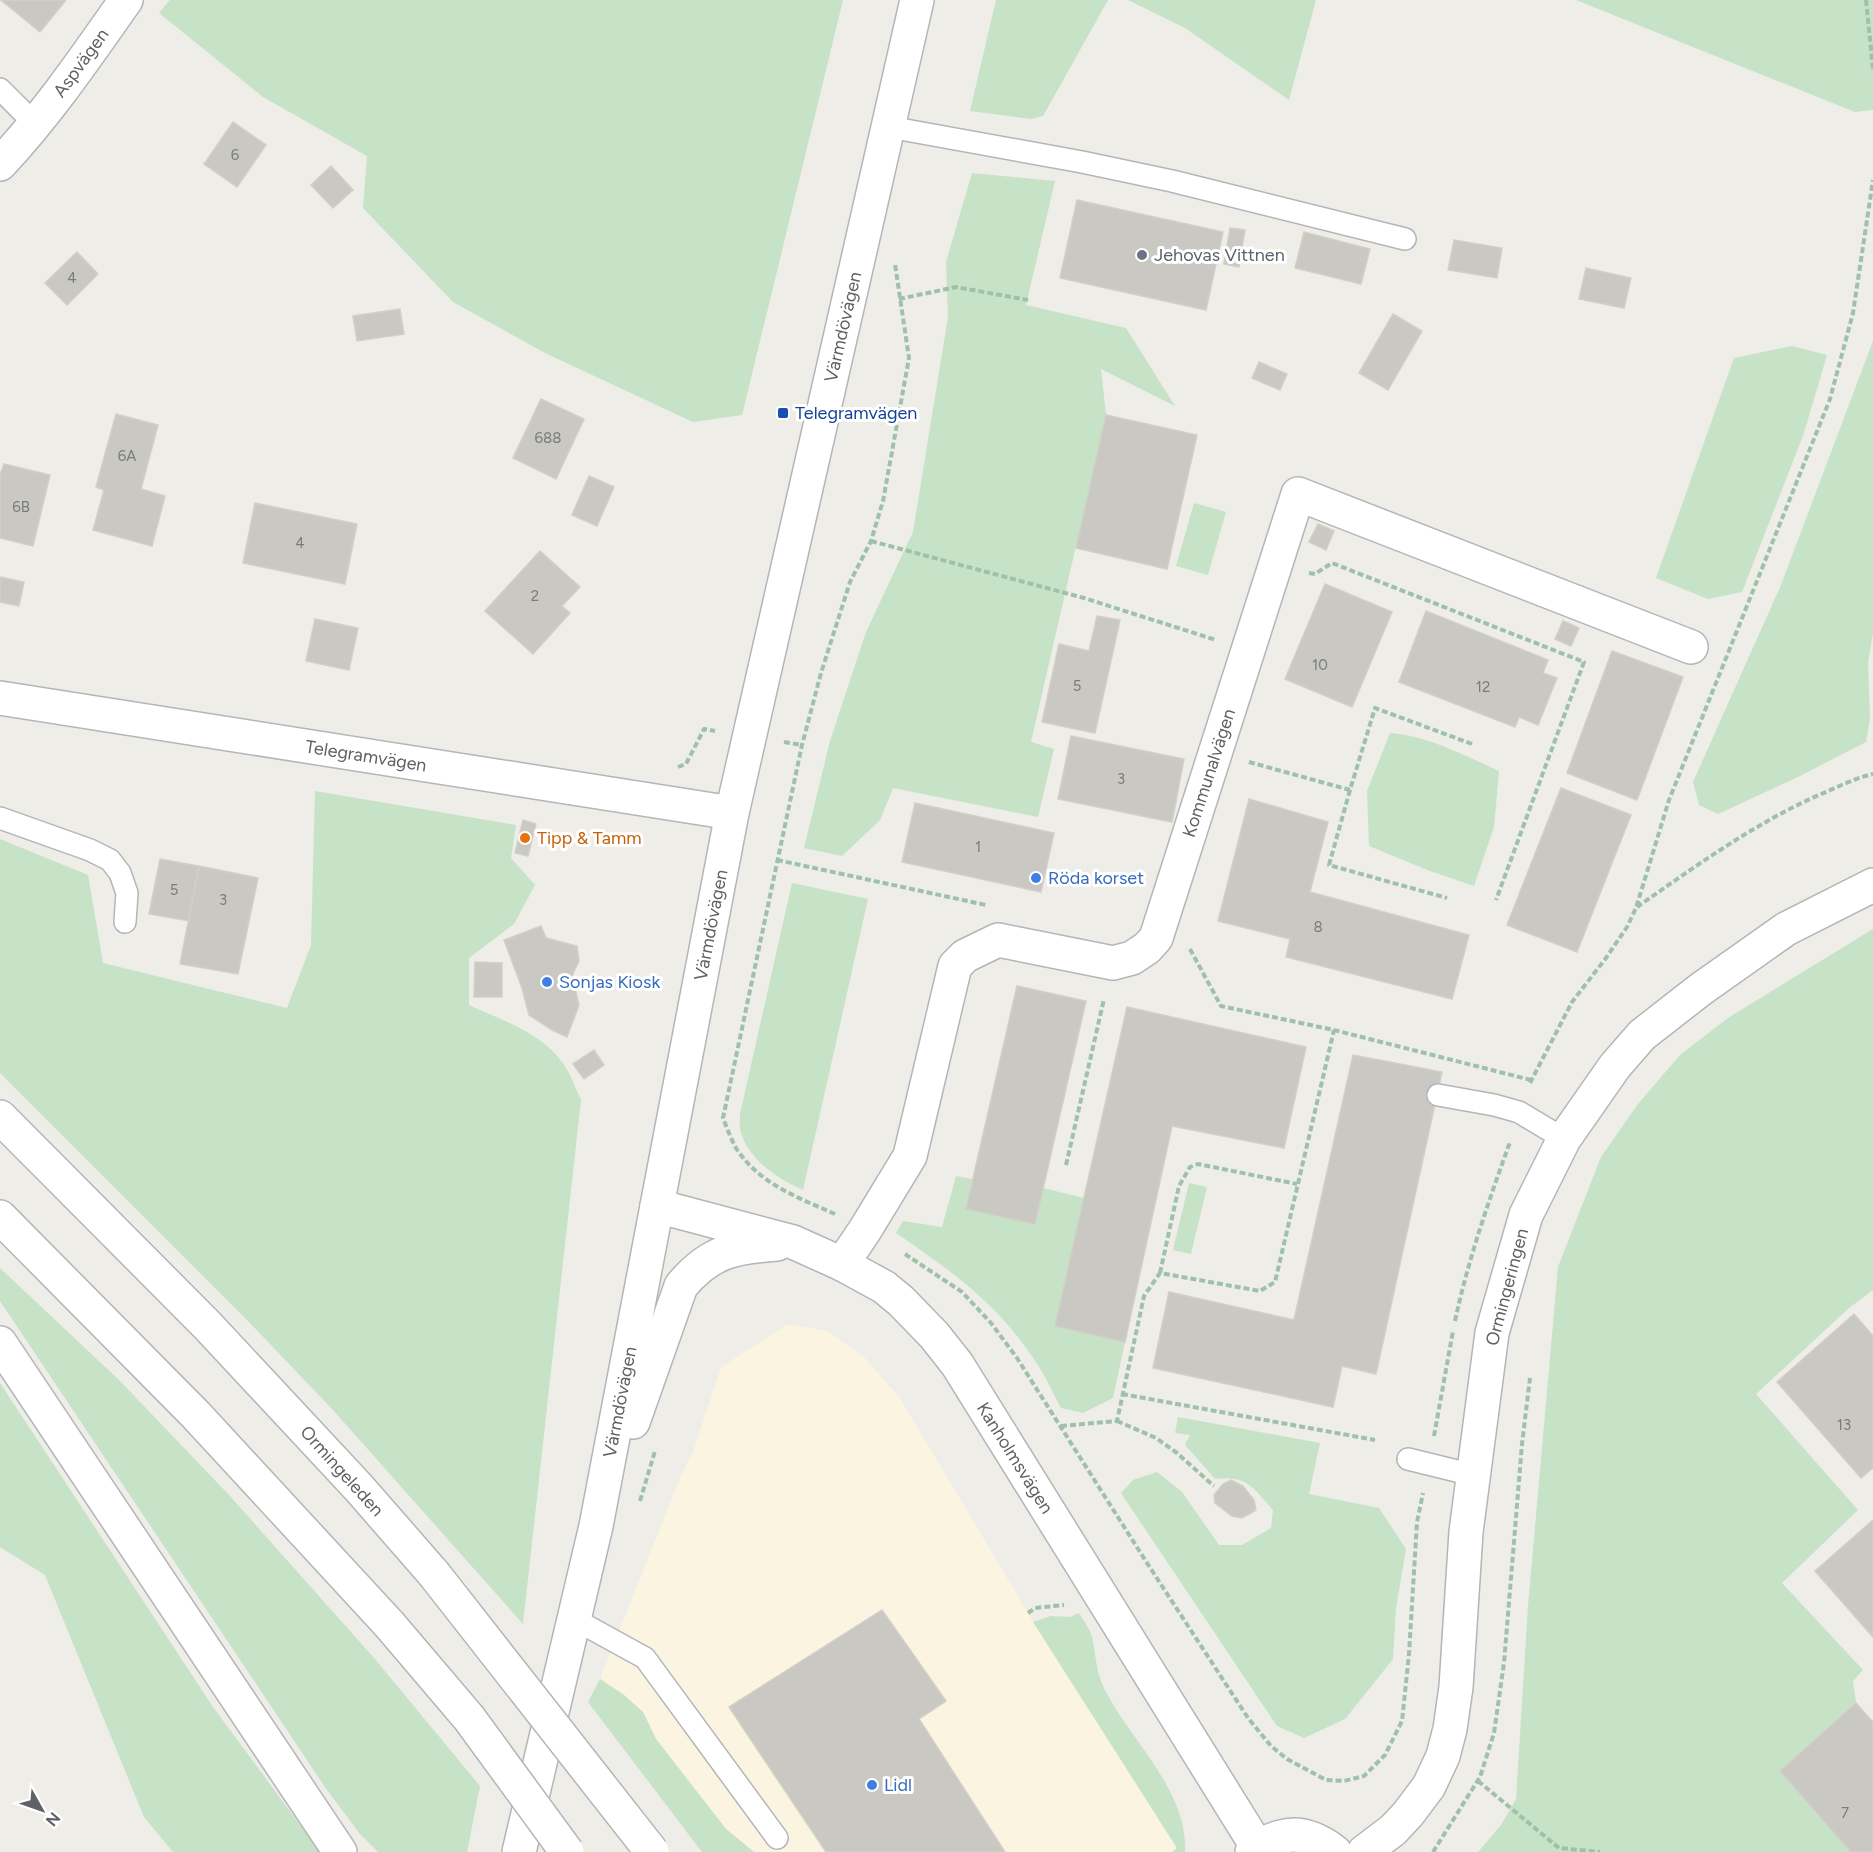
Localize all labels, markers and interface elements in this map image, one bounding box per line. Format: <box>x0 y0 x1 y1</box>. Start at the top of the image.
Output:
street label: Aspvägen <box>49 24 113 102</box>
house number: 6 <box>231 146 240 164</box>
place label: Jehovas Vittnen <box>1154 244 1285 266</box>
marker: Jehovas Vittnen <box>1135 248 1149 262</box>
house number: 4 <box>67 269 77 287</box>
street label: Värmdövägen <box>820 270 866 384</box>
place label: Telegramvägen <box>795 402 917 424</box>
marker: Telegramvägen <box>776 406 790 420</box>
house number: 688 <box>535 429 561 447</box>
house number: 6A <box>118 447 136 465</box>
house number: 6B <box>12 498 30 516</box>
house number: 4 <box>295 534 305 552</box>
house number: 2 <box>531 587 539 605</box>
house number: 10 <box>1312 656 1328 674</box>
house number: 5 <box>1073 677 1081 695</box>
house number: 12 <box>1476 678 1490 696</box>
street label: Kommunalvägen <box>1178 706 1240 840</box>
street label: Telegramvägen <box>304 736 428 776</box>
house number: 3 <box>1117 770 1125 788</box>
place label: Tipp & Tamm <box>537 827 642 849</box>
marker: Tipp & Tamm <box>518 831 532 845</box>
house number: 1 <box>975 838 981 856</box>
place label: Röda korset <box>1048 867 1144 889</box>
street label: Värmdövägen <box>689 868 733 982</box>
marker: Röda korset <box>1029 871 1043 885</box>
house number: 5 <box>170 881 178 899</box>
house number: 3 <box>219 891 227 909</box>
house number: 8 <box>1313 918 1323 936</box>
place label: Sonjas Kiosk <box>559 971 660 993</box>
marker: Sonjas Kiosk <box>540 975 554 989</box>
street label: Ormingeringen <box>1481 1226 1533 1348</box>
street label: Värmdövägen <box>598 1345 642 1459</box>
street label: Kanholmsvägen <box>972 1398 1058 1518</box>
house number: 13 <box>1837 1416 1851 1434</box>
street label: Ormingeleden <box>296 1421 388 1521</box>
place label: Lidl <box>884 1774 912 1796</box>
marker: Lidl <box>865 1778 879 1792</box>
north arrow <box>12 1780 72 1840</box>
house number: 7 <box>1841 1804 1849 1822</box>
text: N <box>42 1808 64 1830</box>

